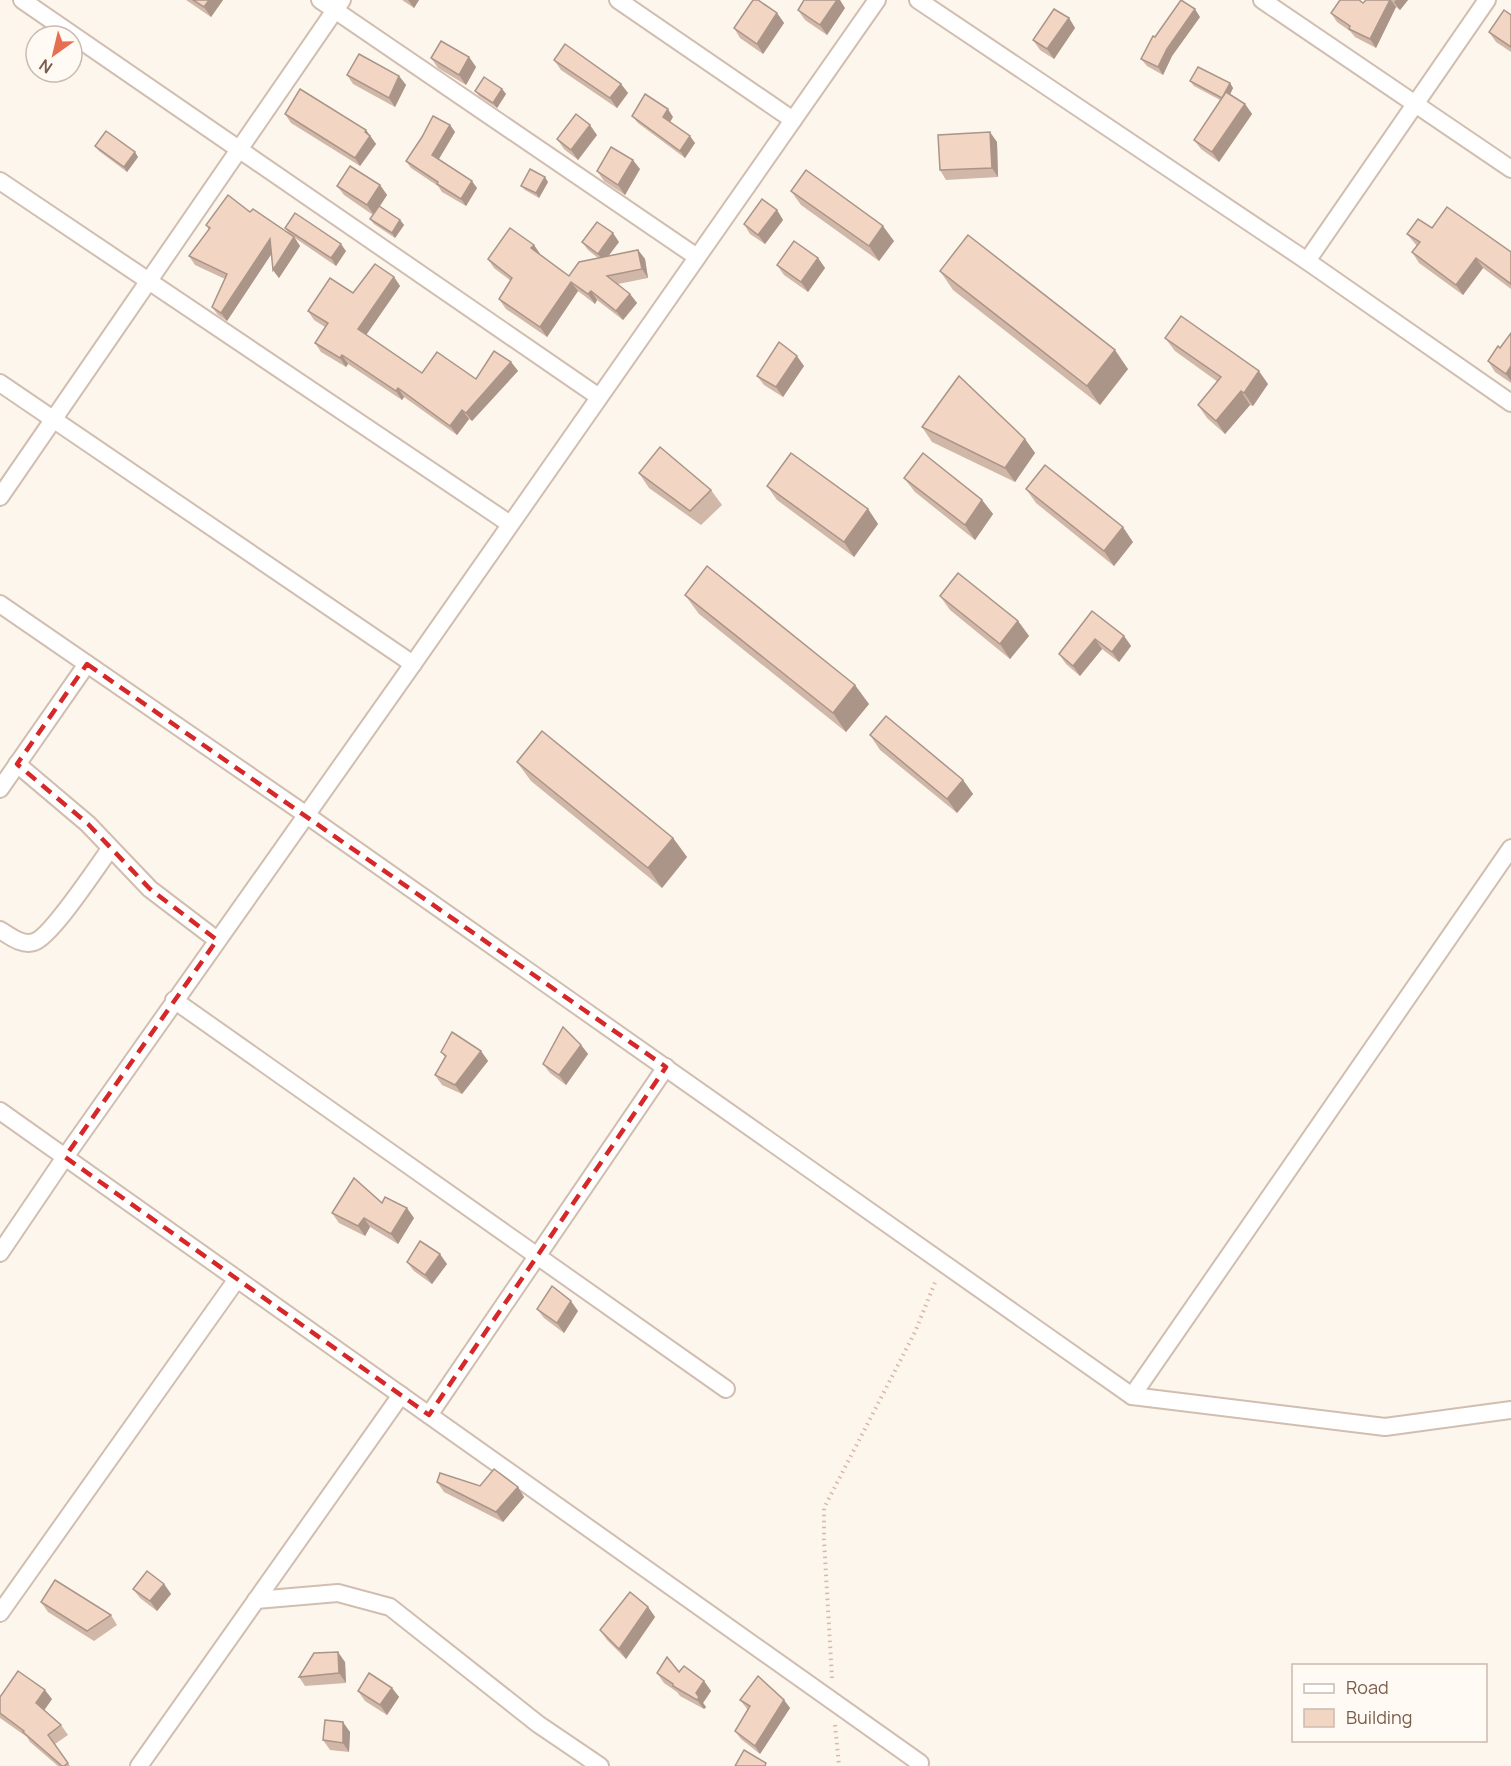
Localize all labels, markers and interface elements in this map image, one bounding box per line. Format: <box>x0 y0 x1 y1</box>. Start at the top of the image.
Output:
north arrow <box>24 24 84 84</box>
text: N <box>35 54 57 79</box>
legend <box>1292 1664 1487 1742</box>
text: Road <box>1346 1675 1389 1699</box>
text: Building <box>1346 1705 1412 1729</box>

